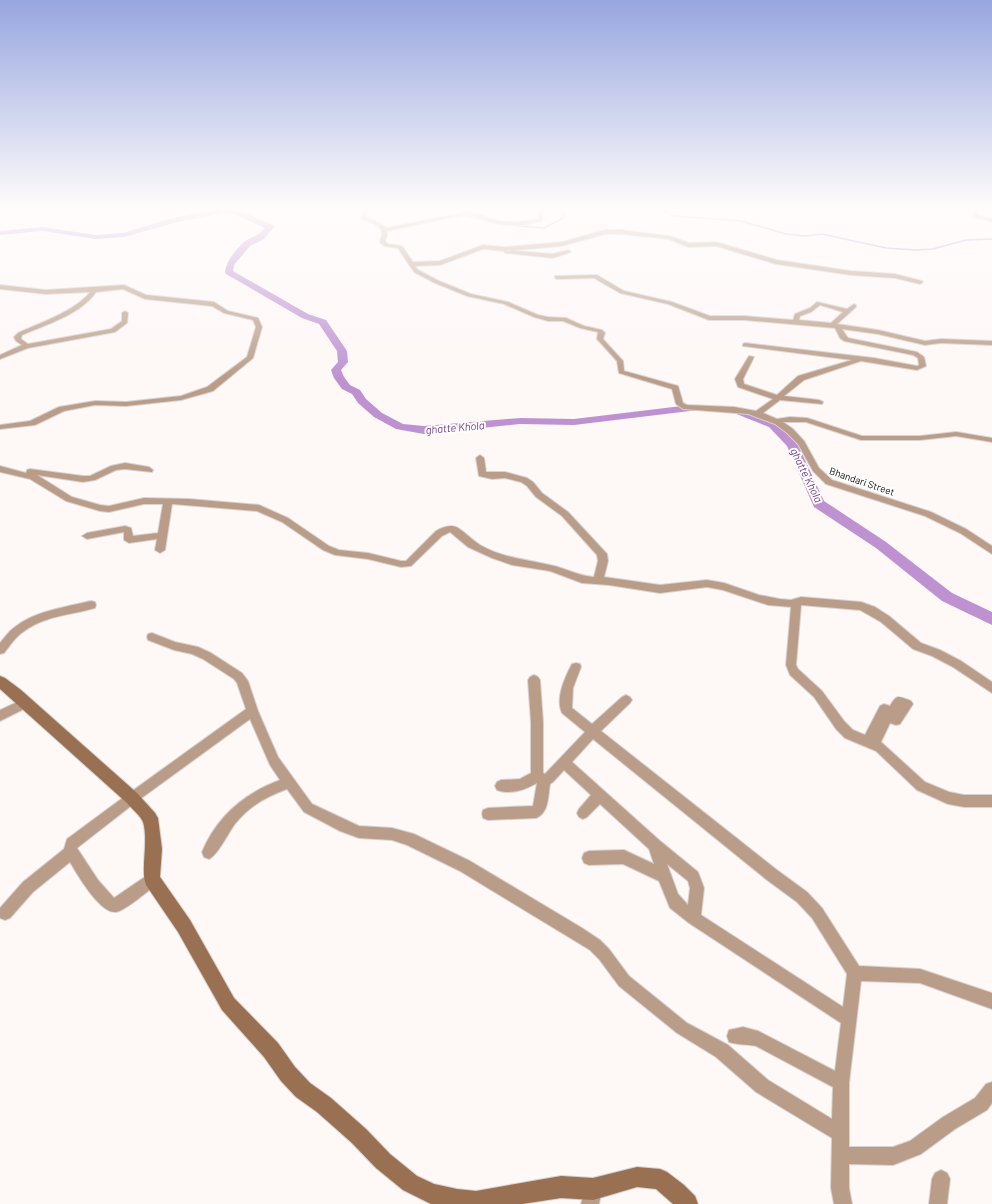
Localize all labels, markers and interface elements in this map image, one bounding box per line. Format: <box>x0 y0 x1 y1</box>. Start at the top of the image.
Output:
water label: ghatte Khola <box>425 418 485 436</box>
water label: ghatte Khola <box>788 446 826 505</box>
street label: Bhandari Street <box>828 464 897 498</box>

